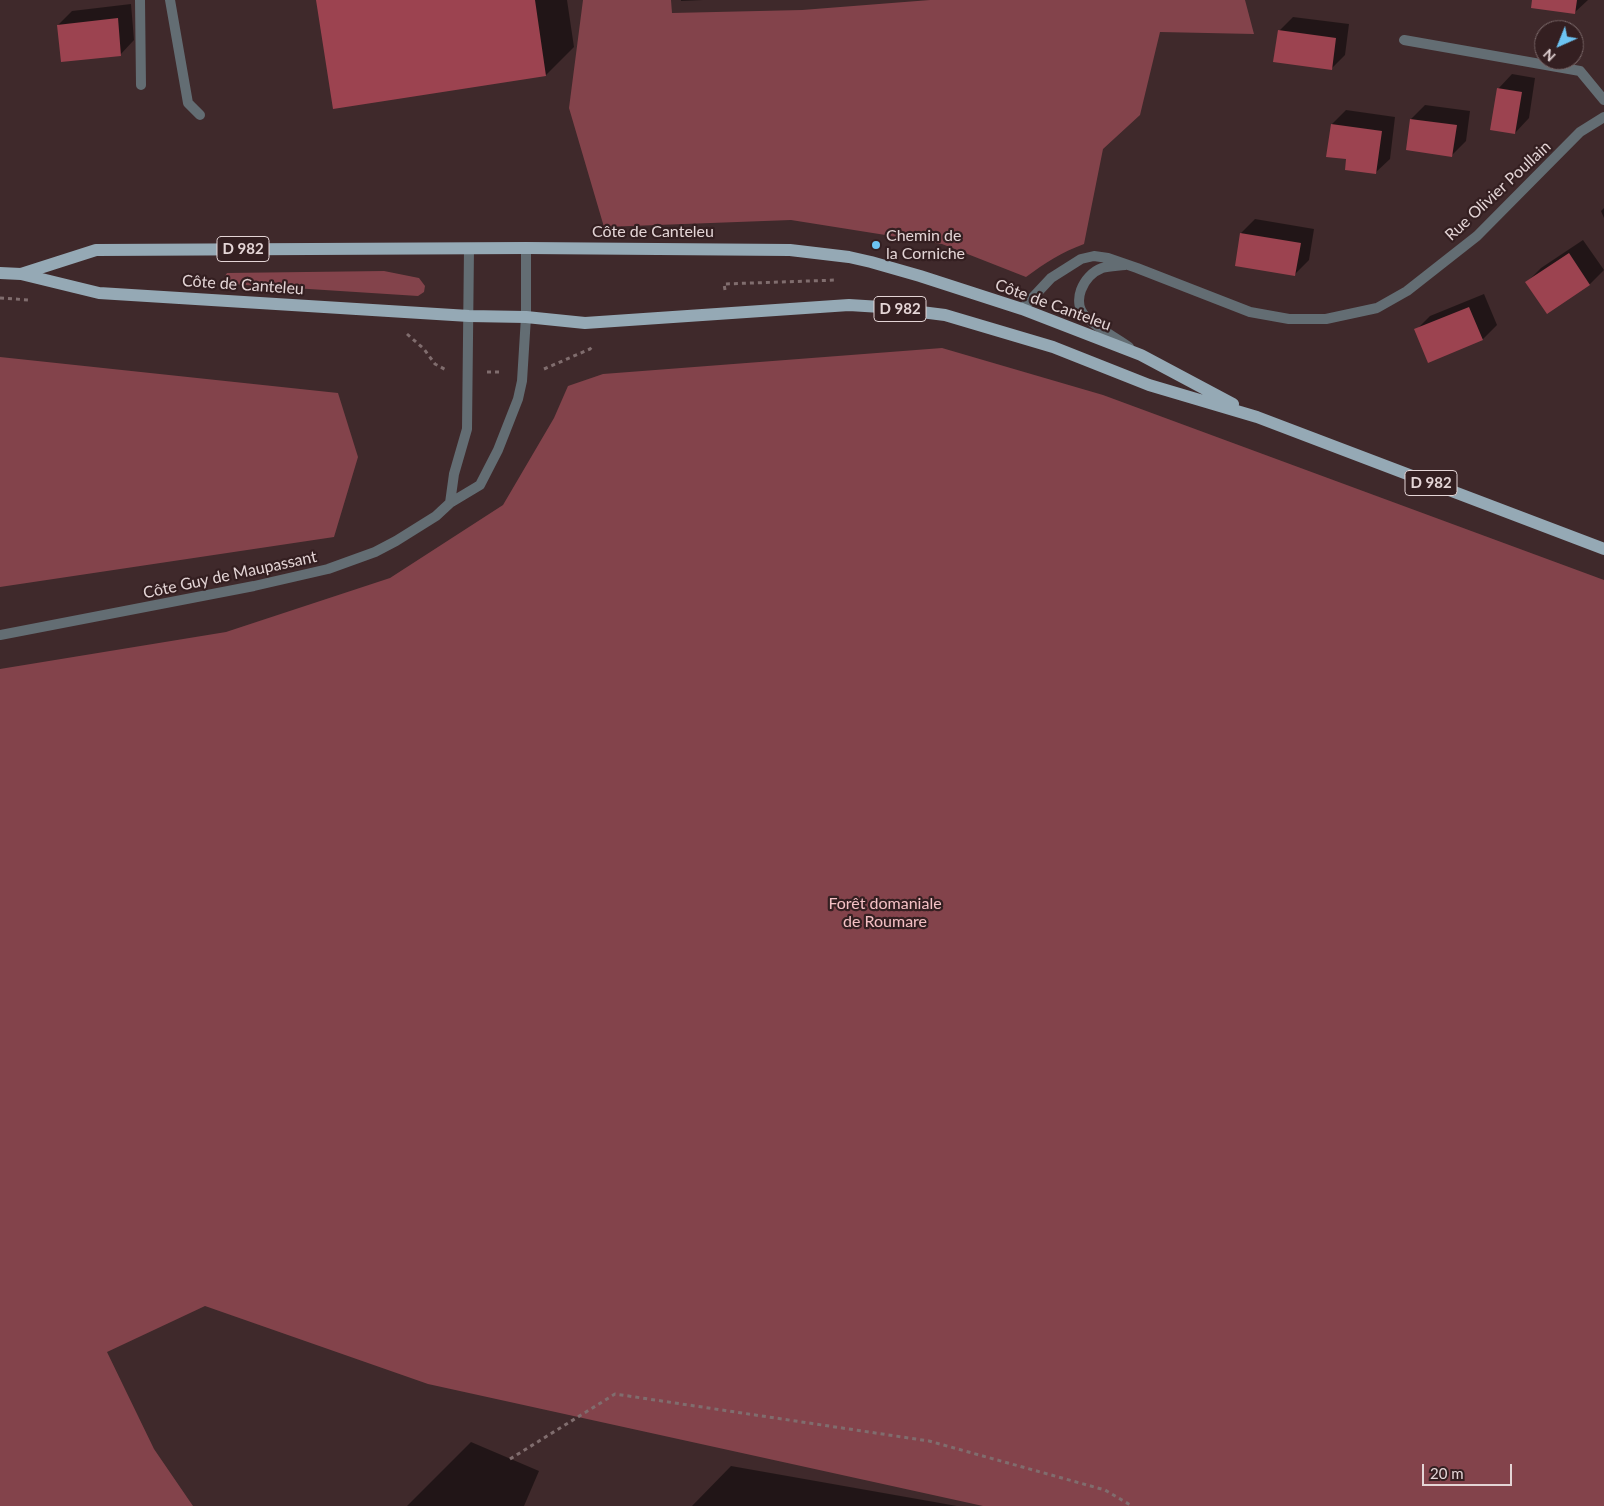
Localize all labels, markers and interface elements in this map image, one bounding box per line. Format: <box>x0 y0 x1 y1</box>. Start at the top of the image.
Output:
north arrow <box>1534 20 1584 70</box>
text: N <box>1539 46 1559 65</box>
street label: Rue Olivier Poullain <box>1441 137 1555 245</box>
street label: Côte de Canteleu <box>592 222 714 242</box>
place label: Chemin de la Corniche <box>886 226 965 264</box>
road number: D 982 <box>217 236 269 262</box>
marker: Chemin de la Corniche <box>870 239 882 251</box>
street label: Côte de Canteleu <box>182 271 304 299</box>
street label: Côte de Canteleu <box>992 275 1114 335</box>
road number: D 982 <box>874 296 926 322</box>
road number: D 982 <box>1405 470 1457 496</box>
street label: Côte Guy de Maupassant <box>142 547 318 603</box>
park label: Forêt domaniale de Roumare <box>828 894 942 932</box>
scale bar <box>1424 1454 1514 1486</box>
text: 20 m <box>1430 1464 1464 1482</box>

